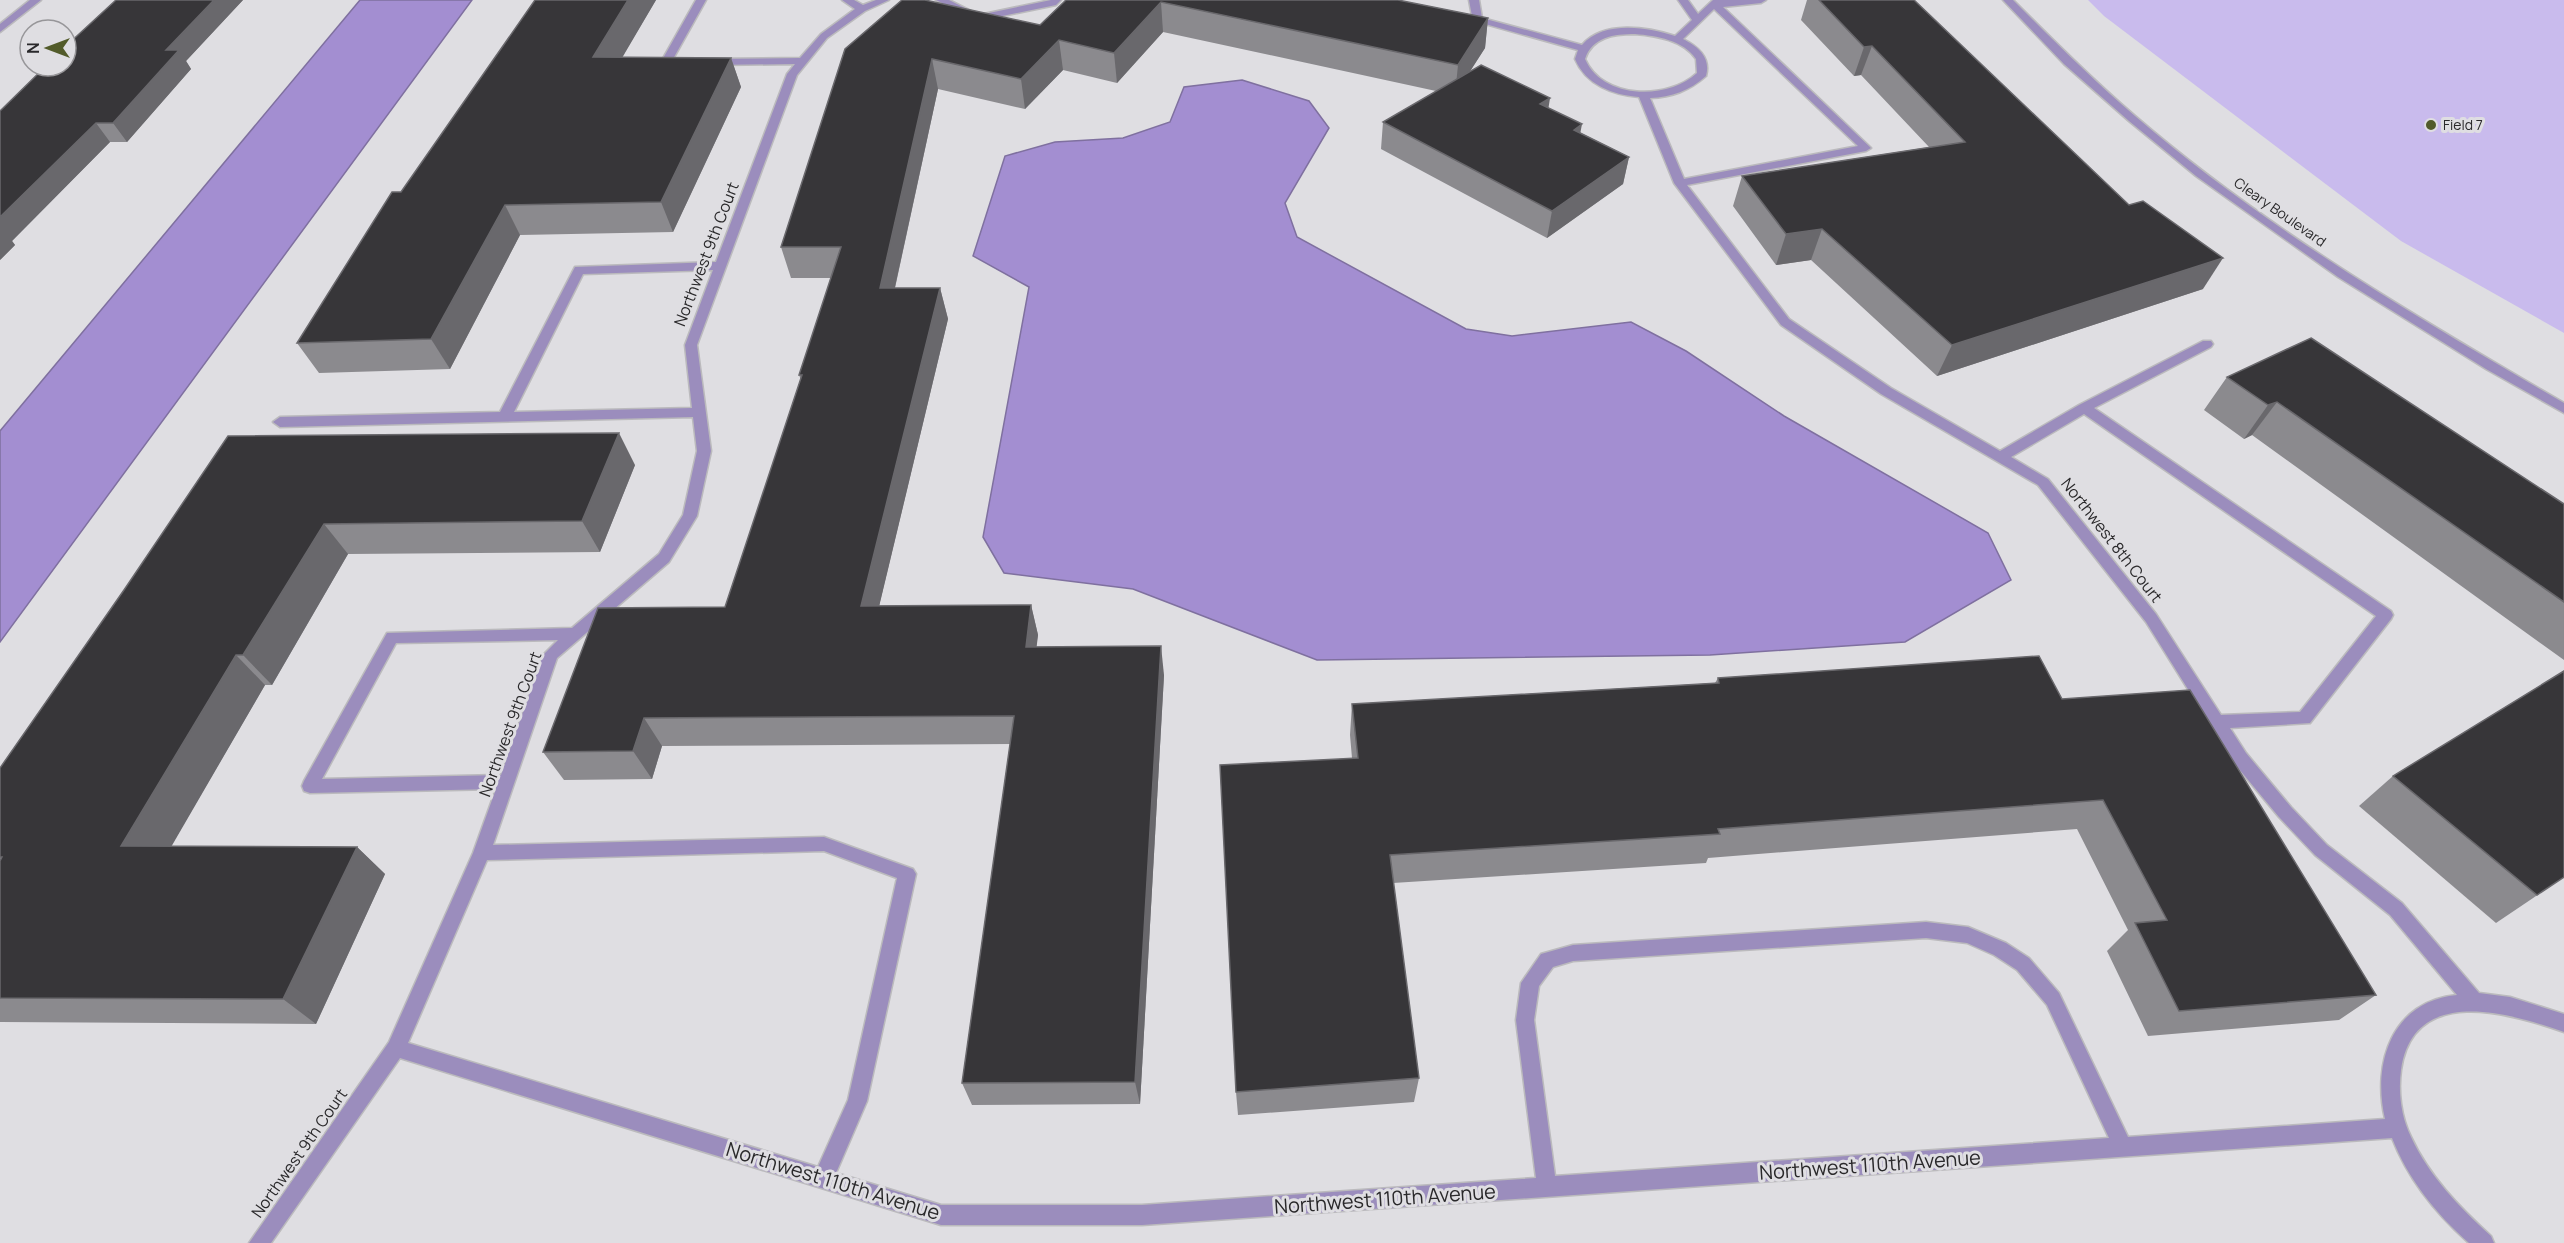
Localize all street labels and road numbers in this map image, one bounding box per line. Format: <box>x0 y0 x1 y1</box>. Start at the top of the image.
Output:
street label: Cleary Boulevard <box>2230 173 2330 250</box>
street label: Northwest 9th Court <box>668 179 744 329</box>
street label: Northwest 8th Court <box>2056 473 2168 607</box>
street label: Northwest 9th Court <box>473 648 547 800</box>
street label: Northwest 9th Court <box>246 1084 352 1222</box>
street label: Northwest 110th Avenue <box>723 1135 943 1226</box>
street label: Northwest 110th Avenue <box>1758 1143 1982 1186</box>
street label: Northwest 110th Avenue <box>1273 1177 1497 1220</box>

